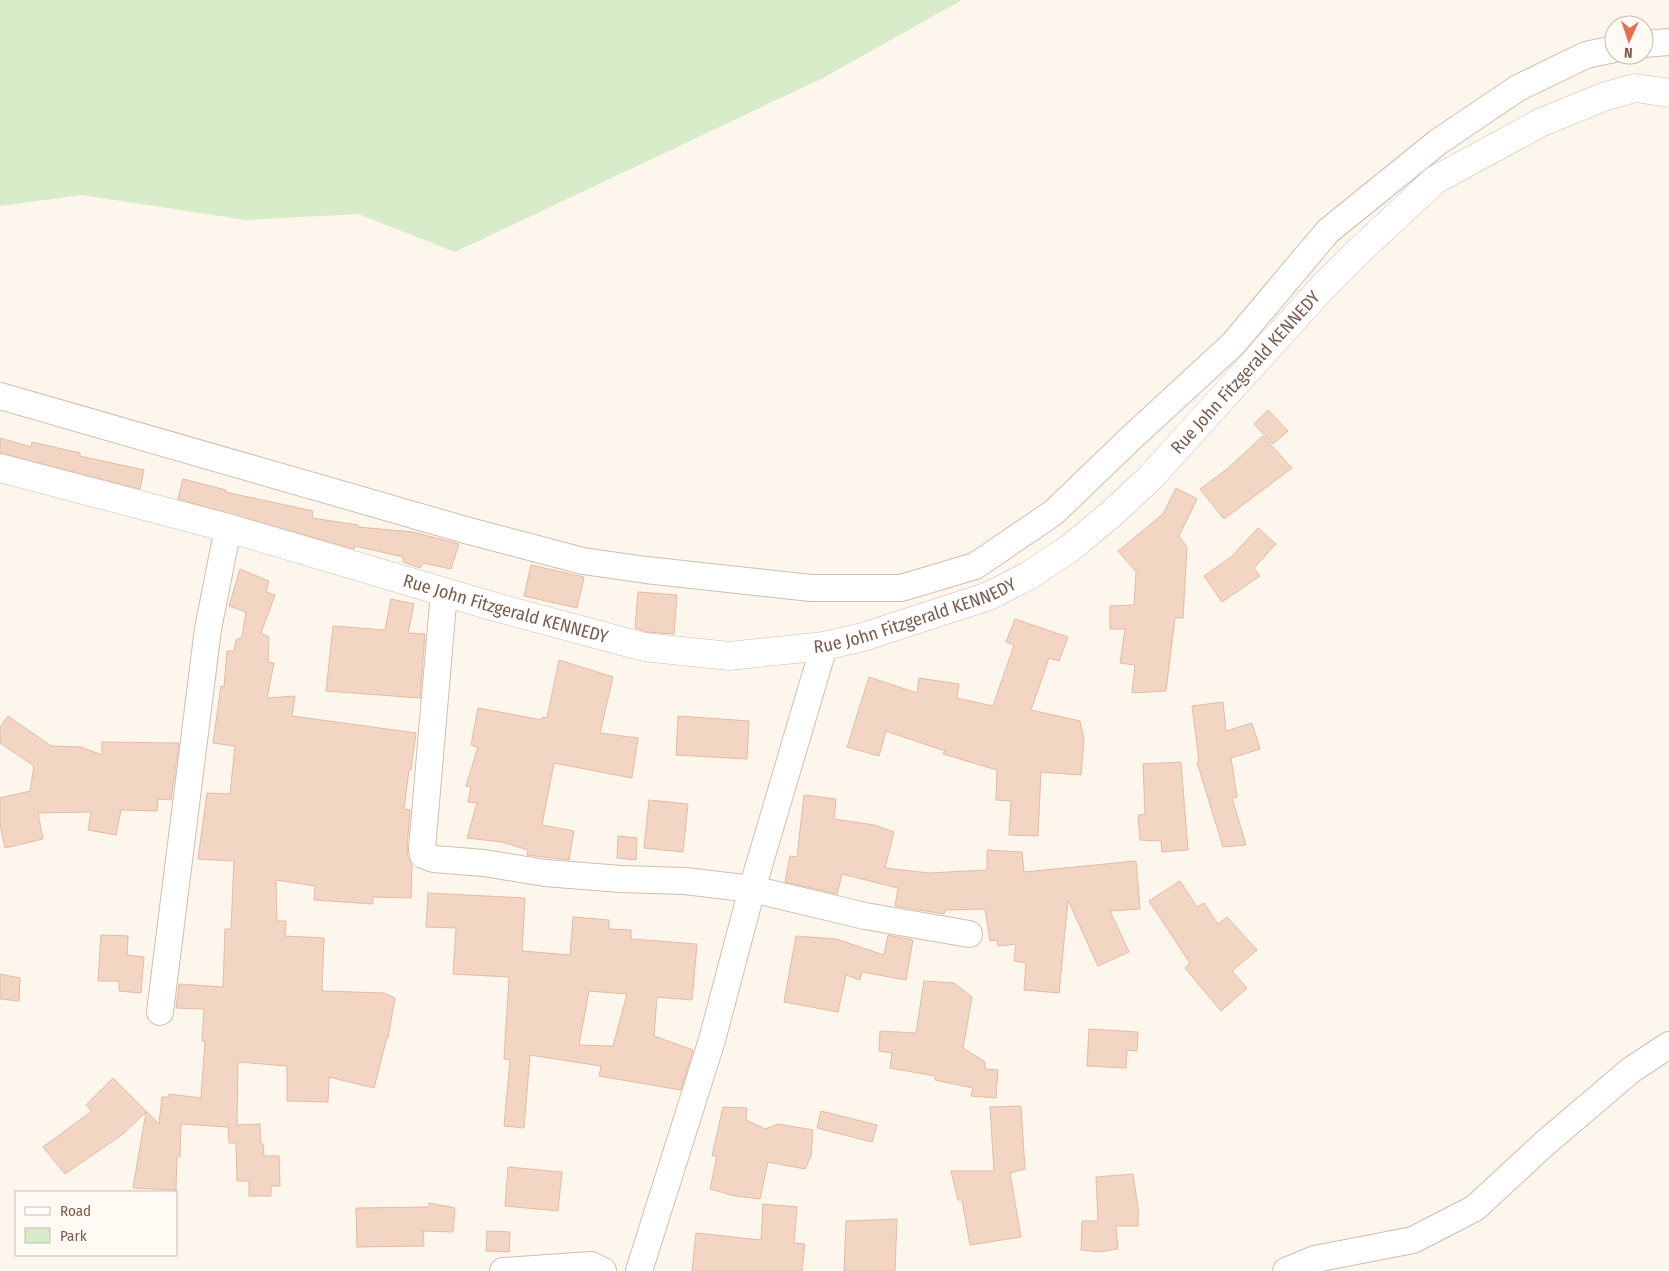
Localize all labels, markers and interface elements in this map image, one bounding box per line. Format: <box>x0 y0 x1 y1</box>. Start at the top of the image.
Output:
north arrow <box>1604 15 1654 65</box>
text: N <box>1624 44 1633 61</box>
street label: Rue John Fitzgerald KENNEDY <box>1166 287 1325 458</box>
street label: Rue John Fitzgerald KENNEDY <box>401 569 611 648</box>
street label: Rue John Fitzgerald KENNEDY <box>812 573 1020 658</box>
legend <box>15 1191 178 1256</box>
text: Road <box>60 1202 91 1220</box>
text: Park <box>60 1227 87 1245</box>

